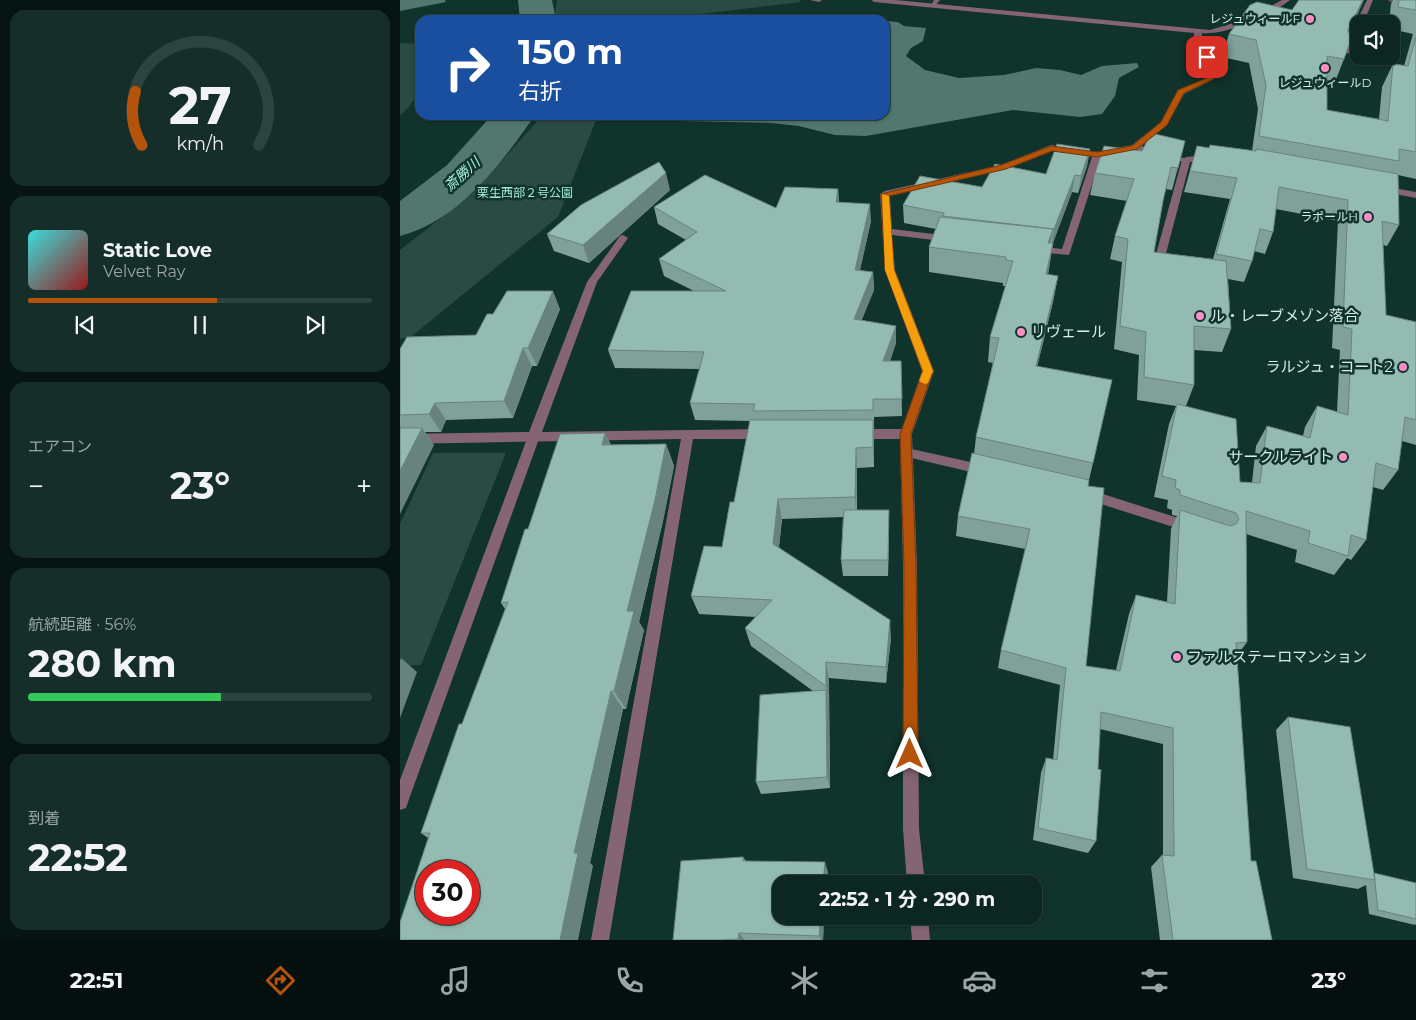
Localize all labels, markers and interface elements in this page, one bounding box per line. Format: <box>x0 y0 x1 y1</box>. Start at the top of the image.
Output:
place label: レジュウィールF <box>1209 11 1300 26</box>
marker: レジュウィールF <box>1304 13 1316 25</box>
map controls <box>1350 15 1400 65</box>
button: sound <box>1350 15 1400 65</box>
text: 150 m <box>518 30 623 73</box>
icon: right <box>435 35 500 100</box>
pin <box>1186 36 1228 78</box>
icon: arrive <box>1193 43 1221 71</box>
marker: レジュウィールD <box>1319 62 1331 74</box>
text: 27 <box>169 74 231 137</box>
place label: レジュウィールD <box>1278 75 1372 90</box>
text: 右折 <box>518 78 562 105</box>
text: km/h <box>176 133 224 154</box>
water label: 斎勝川 <box>440 152 485 195</box>
park label: 栗生西部２号公園 <box>477 185 573 200</box>
place label: ラポールH <box>1300 209 1358 224</box>
marker: ラポールH <box>1362 211 1374 223</box>
text: Static Love <box>103 239 212 262</box>
text: Velvet Ray <box>103 262 185 281</box>
place label: ル・レーブメゾン落合 <box>1210 306 1359 325</box>
marker: ル・レーブメゾン落合 <box>1194 310 1206 322</box>
icon: previous <box>71 311 99 339</box>
icon: pause <box>186 311 214 339</box>
icon: next <box>301 311 329 339</box>
place label: リヴェール <box>1031 322 1106 341</box>
marker: リヴェール <box>1015 326 1027 338</box>
place label: ラルジュ・コート2 <box>1266 357 1393 376</box>
marker: ラルジュ・コート2 <box>1397 361 1409 373</box>
text: エアコン <box>28 437 92 456</box>
place label: サークルライト <box>1228 447 1333 466</box>
marker: サークルライト <box>1337 451 1349 463</box>
text: 23° <box>170 462 230 509</box>
text: − <box>28 469 44 503</box>
text: + <box>356 469 372 503</box>
text: 航続距離 · 56% <box>28 615 136 634</box>
text: 280 km <box>28 640 177 687</box>
place label: ファルステーロマンション <box>1187 647 1367 666</box>
marker: ファルステーロマンション <box>1171 651 1183 663</box>
position arrow <box>883 727 935 779</box>
text: 到着 <box>28 809 60 828</box>
text: 22:52 <box>28 834 128 881</box>
speed limit sign: 30 <box>415 860 480 925</box>
text: 22:52 · 1 分 · 290 m <box>819 888 995 911</box>
icon: directions <box>263 963 298 998</box>
icon: music <box>438 963 473 998</box>
icon: phone <box>612 963 647 998</box>
icon: climate <box>787 963 822 998</box>
icon: car <box>962 963 997 998</box>
icon: filters <box>1137 963 1172 998</box>
text: 22:51 <box>70 967 123 994</box>
text: 23° <box>1311 967 1346 994</box>

